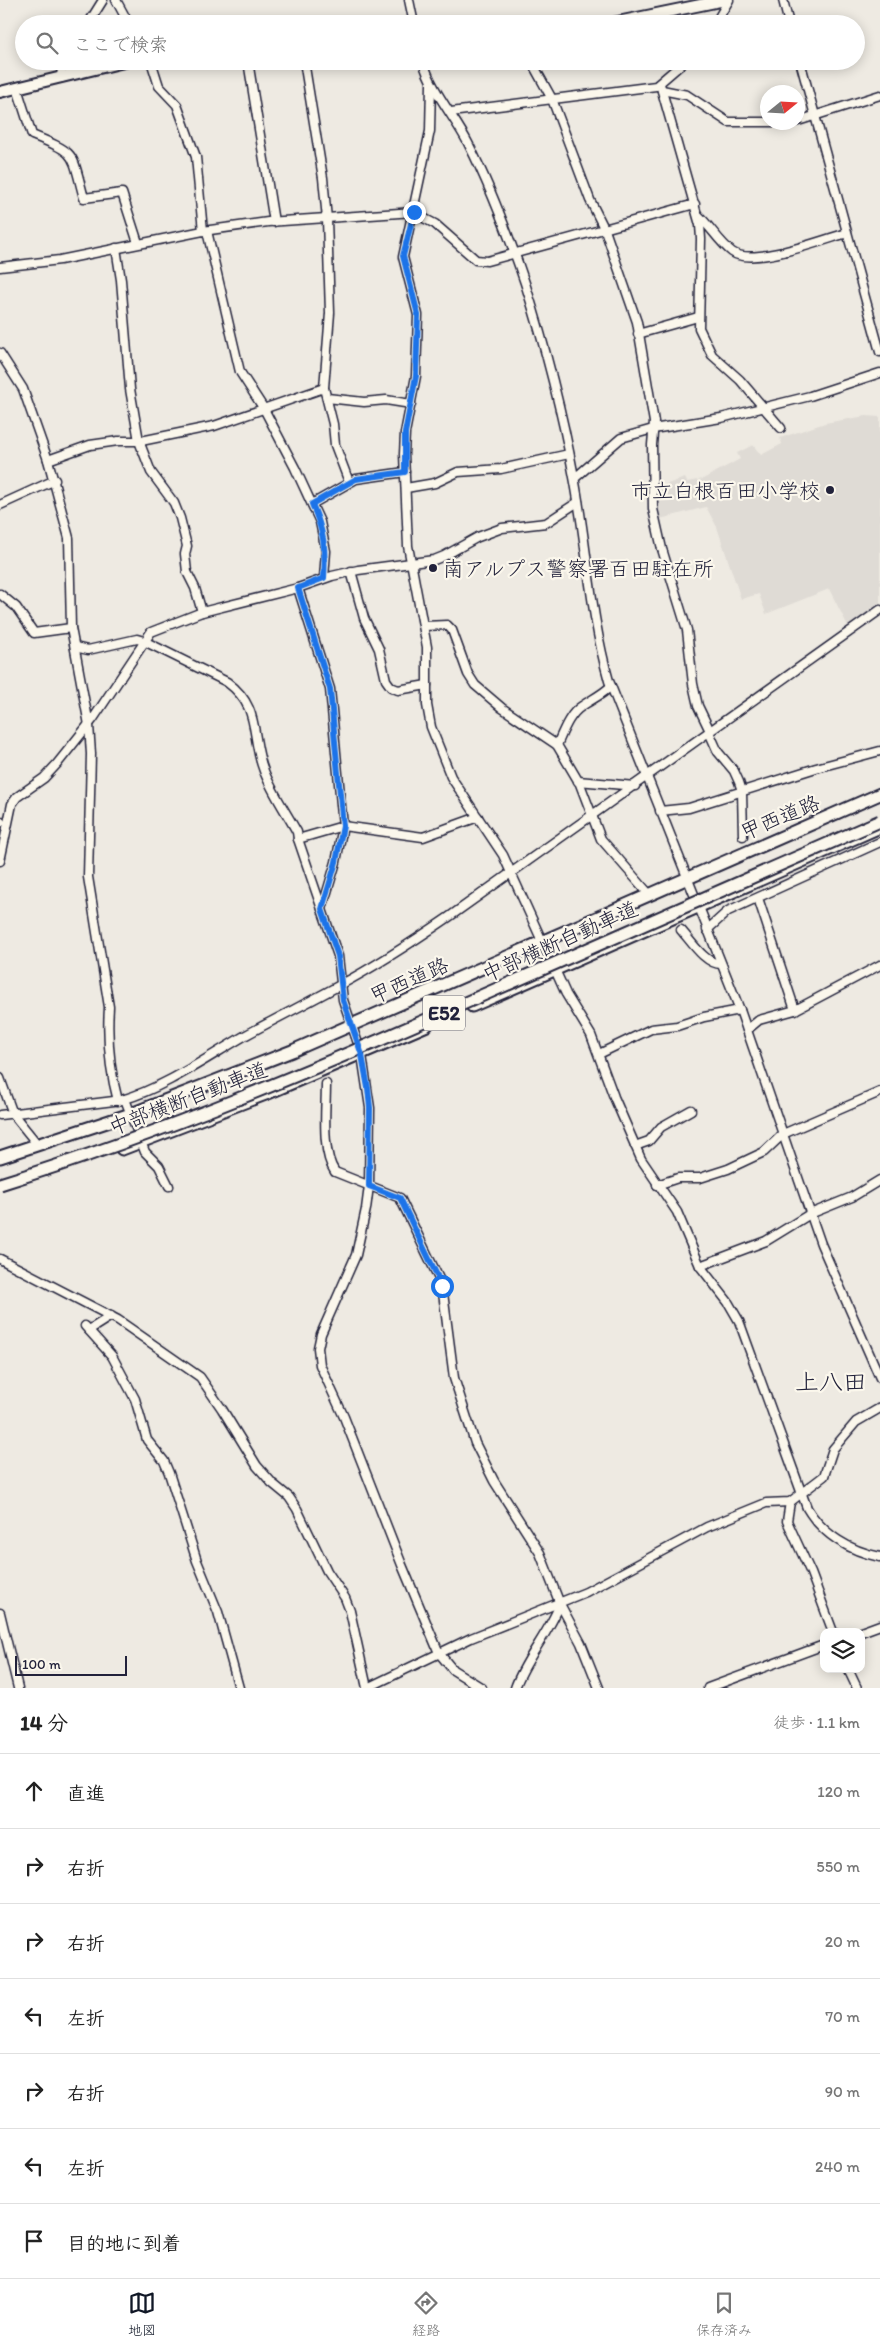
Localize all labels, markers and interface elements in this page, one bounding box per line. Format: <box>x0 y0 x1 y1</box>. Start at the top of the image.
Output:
search box <box>15 15 865 70</box>
icon: search <box>33 29 61 57</box>
text: ここで検索 <box>73 33 168 56</box>
north arrow <box>760 85 805 130</box>
route end <box>403 201 426 224</box>
place label: 市立白根百田小学校 <box>631 478 820 503</box>
marker: 市立白根百田小学校 <box>824 484 836 496</box>
place label: 南アルプス警察署百田駐在所 <box>443 556 714 581</box>
marker: 南アルプス警察署百田駐在所 <box>427 562 439 574</box>
street label: 甲西道路 <box>736 789 824 845</box>
street label: 中部横断自動車道 <box>478 895 642 987</box>
street label: 甲西道路 <box>366 951 452 1009</box>
road number: E52 <box>423 996 465 1030</box>
street label: 中部横断自動車道 <box>105 1056 271 1140</box>
route start <box>431 1275 454 1298</box>
district label: 上八田 <box>795 1367 867 1396</box>
map controls <box>820 1628 865 1673</box>
button: layers <box>820 1628 865 1673</box>
scale bar <box>15 1653 128 1676</box>
text: 100 m <box>22 1656 61 1673</box>
text: 14 分 <box>20 1710 68 1735</box>
text: 徒歩 · 1.1 km <box>773 1713 860 1732</box>
icon: ahead <box>20 1777 48 1805</box>
text: 直進 <box>67 1782 105 1805</box>
text: 120 m <box>817 1782 860 1801</box>
icon: right <box>20 1852 48 1880</box>
text: 右折 <box>67 1857 105 1880</box>
text: 550 m <box>816 1857 860 1876</box>
icon: right <box>20 1927 48 1955</box>
text: 右折 <box>67 1932 105 1955</box>
text: 20 m <box>825 1932 860 1951</box>
icon: left <box>20 2002 48 2030</box>
text: 左折 <box>67 2007 105 2030</box>
text: 70 m <box>825 2007 860 2026</box>
icon: right <box>20 2077 48 2105</box>
text: 右折 <box>67 2082 105 2105</box>
text: 90 m <box>825 2082 860 2101</box>
icon: left <box>20 2152 48 2180</box>
text: 左折 <box>67 2157 105 2180</box>
text: 240 m <box>815 2157 860 2176</box>
icon: arrive <box>20 2227 48 2255</box>
text: 目的地に到着 <box>67 2232 181 2255</box>
tab: 地図 <box>128 2289 156 2339</box>
tab: 経路 <box>412 2289 440 2339</box>
tab: 保存済み <box>696 2289 752 2339</box>

